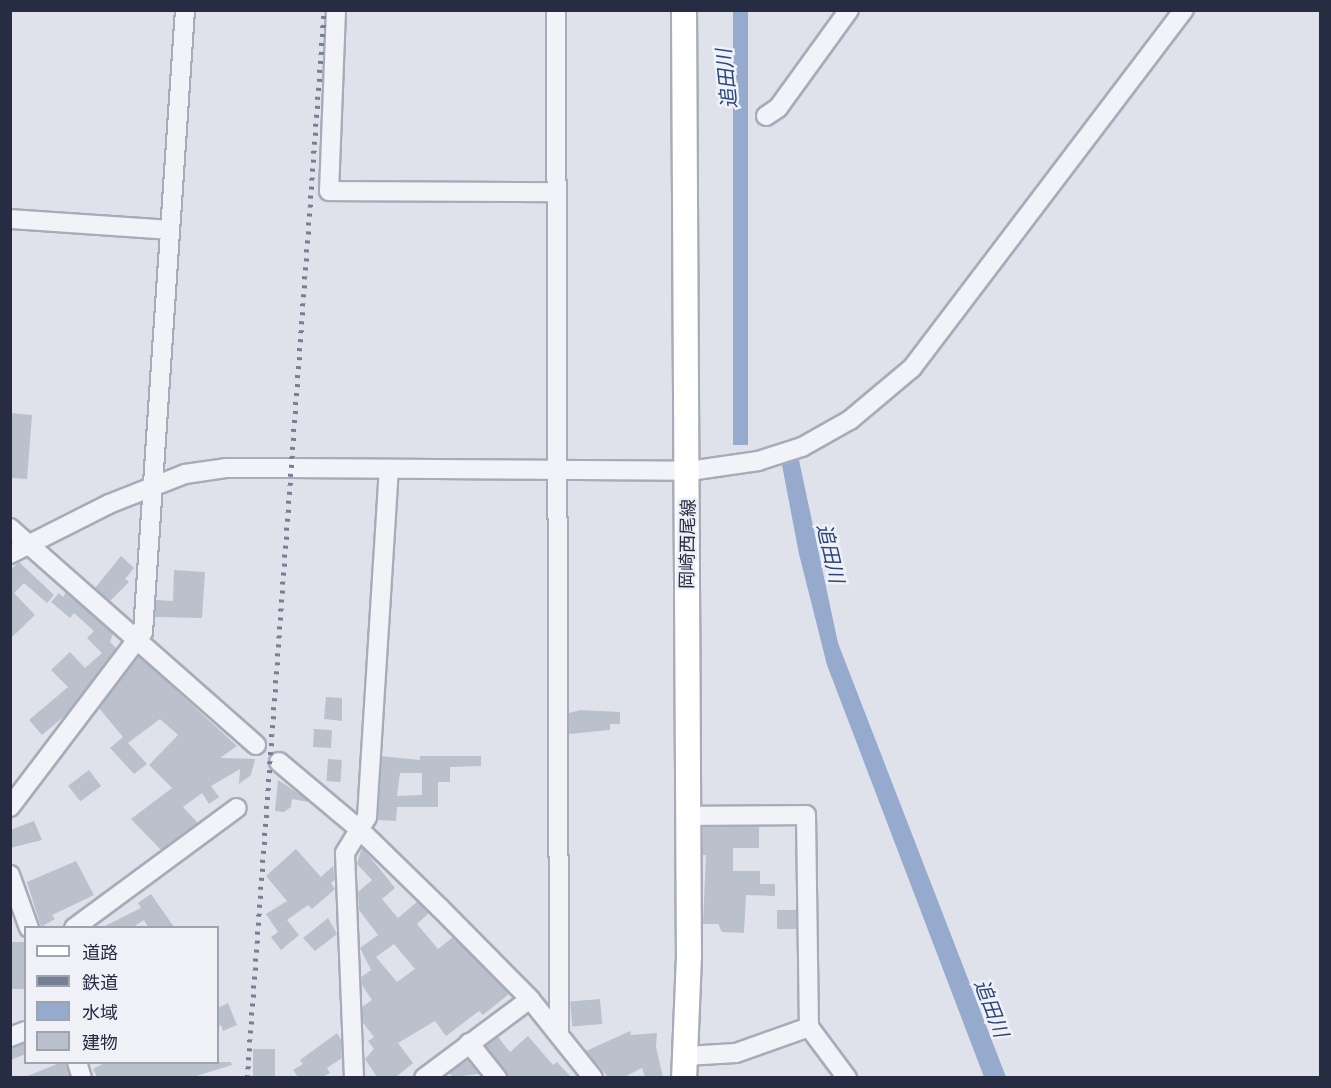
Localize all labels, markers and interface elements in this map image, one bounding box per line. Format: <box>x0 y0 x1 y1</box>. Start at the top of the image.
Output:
water label: 追田川 <box>711 48 741 110</box>
street label: 岡崎西尾線 <box>675 499 699 589</box>
water label: 追田川 <box>813 521 849 585</box>
legend <box>24 926 219 1064</box>
text: 道路 <box>82 941 118 963</box>
text: 鉄道 <box>82 971 118 993</box>
water label: 追田川 <box>970 976 1014 1040</box>
text: 水域 <box>82 1001 118 1023</box>
text: 建物 <box>82 1031 118 1053</box>

